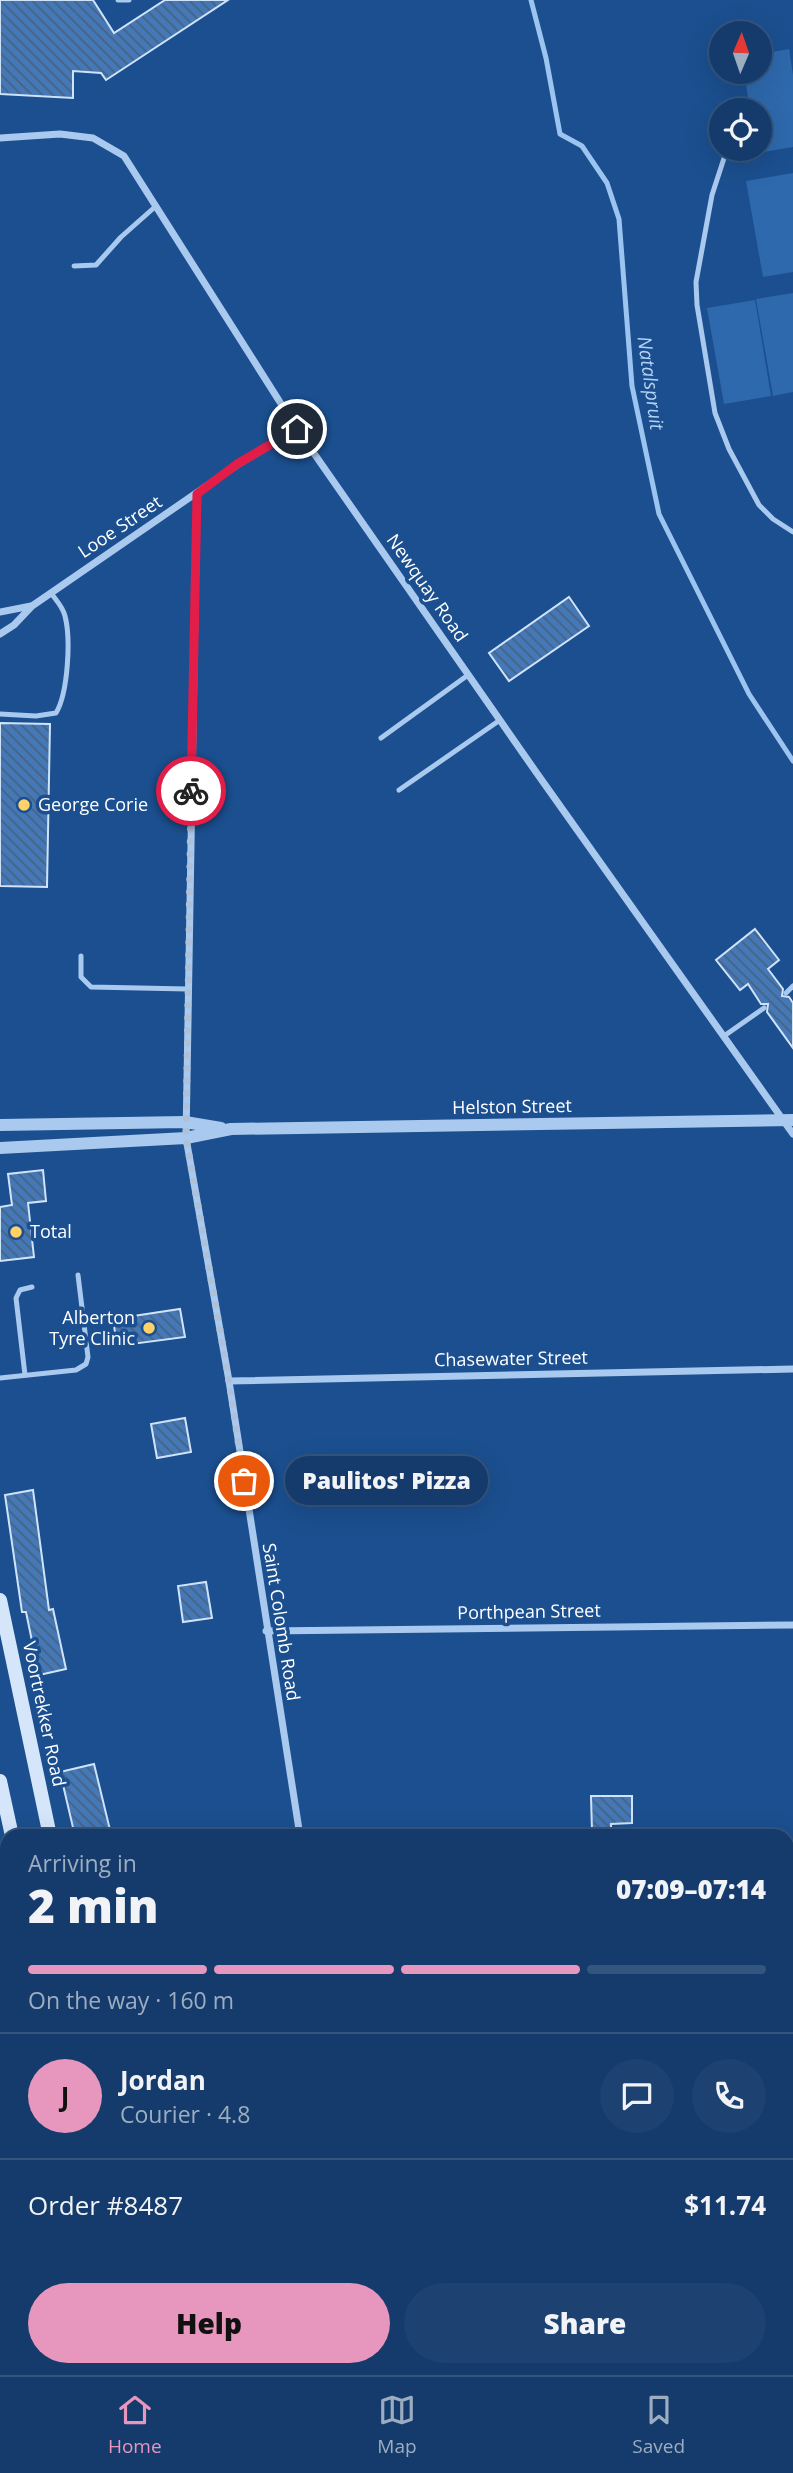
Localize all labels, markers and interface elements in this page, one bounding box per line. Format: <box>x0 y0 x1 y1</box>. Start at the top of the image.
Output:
north arrow <box>709 21 772 84</box>
map controls <box>709 21 772 161</box>
button: locate <box>709 98 772 161</box>
water label: Natalspruit <box>632 334 671 432</box>
pin <box>267 399 327 459</box>
icon: home <box>278 410 316 448</box>
street label: Looe Street <box>73 489 166 563</box>
street label: Newquay Road <box>382 529 474 646</box>
courier <box>156 756 226 826</box>
icon: bike <box>172 772 210 810</box>
place label: George Corie <box>38 792 148 816</box>
marker: George Corie <box>16 797 32 813</box>
street label: Helston Street <box>452 1093 572 1119</box>
place label: Total <box>30 1219 72 1243</box>
marker: Total <box>8 1224 24 1240</box>
place label: Alberton Tyre Clinic <box>49 1305 135 1350</box>
marker: Alberton Tyre Clinic <box>141 1320 157 1336</box>
street label: Chasewater Street <box>434 1345 588 1371</box>
pin <box>214 1451 274 1511</box>
callout: Paulitos' Pizza <box>286 1456 489 1506</box>
icon: bag <box>225 1462 263 1500</box>
text: Paulitos' Pizza <box>302 1464 471 1496</box>
street label: Saint Colomb Road <box>258 1541 306 1702</box>
street label: Porthpean Street <box>457 1598 601 1624</box>
street label: Voortrekker Road <box>18 1639 72 1788</box>
text: Arriving in <box>28 1847 137 1879</box>
text: 07:09–07:14 <box>616 1871 766 1907</box>
text: 2 min <box>28 1874 159 1936</box>
text: On the way · 160 m <box>28 1984 234 2016</box>
button: chat <box>600 2059 674 2133</box>
button: phone <box>692 2059 766 2133</box>
text: Jordan <box>120 2062 206 2098</box>
text: J <box>61 2078 69 2114</box>
text: Courier · 4.8 <box>120 2098 250 2130</box>
text: Order #8487 <box>28 2187 183 2223</box>
text: $11.74 <box>684 2187 766 2223</box>
button: Help <box>28 2283 390 2363</box>
button: Share <box>404 2283 766 2363</box>
tab: Home <box>108 2391 162 2459</box>
tab: Map <box>377 2391 417 2459</box>
tab: Saved <box>632 2391 685 2459</box>

